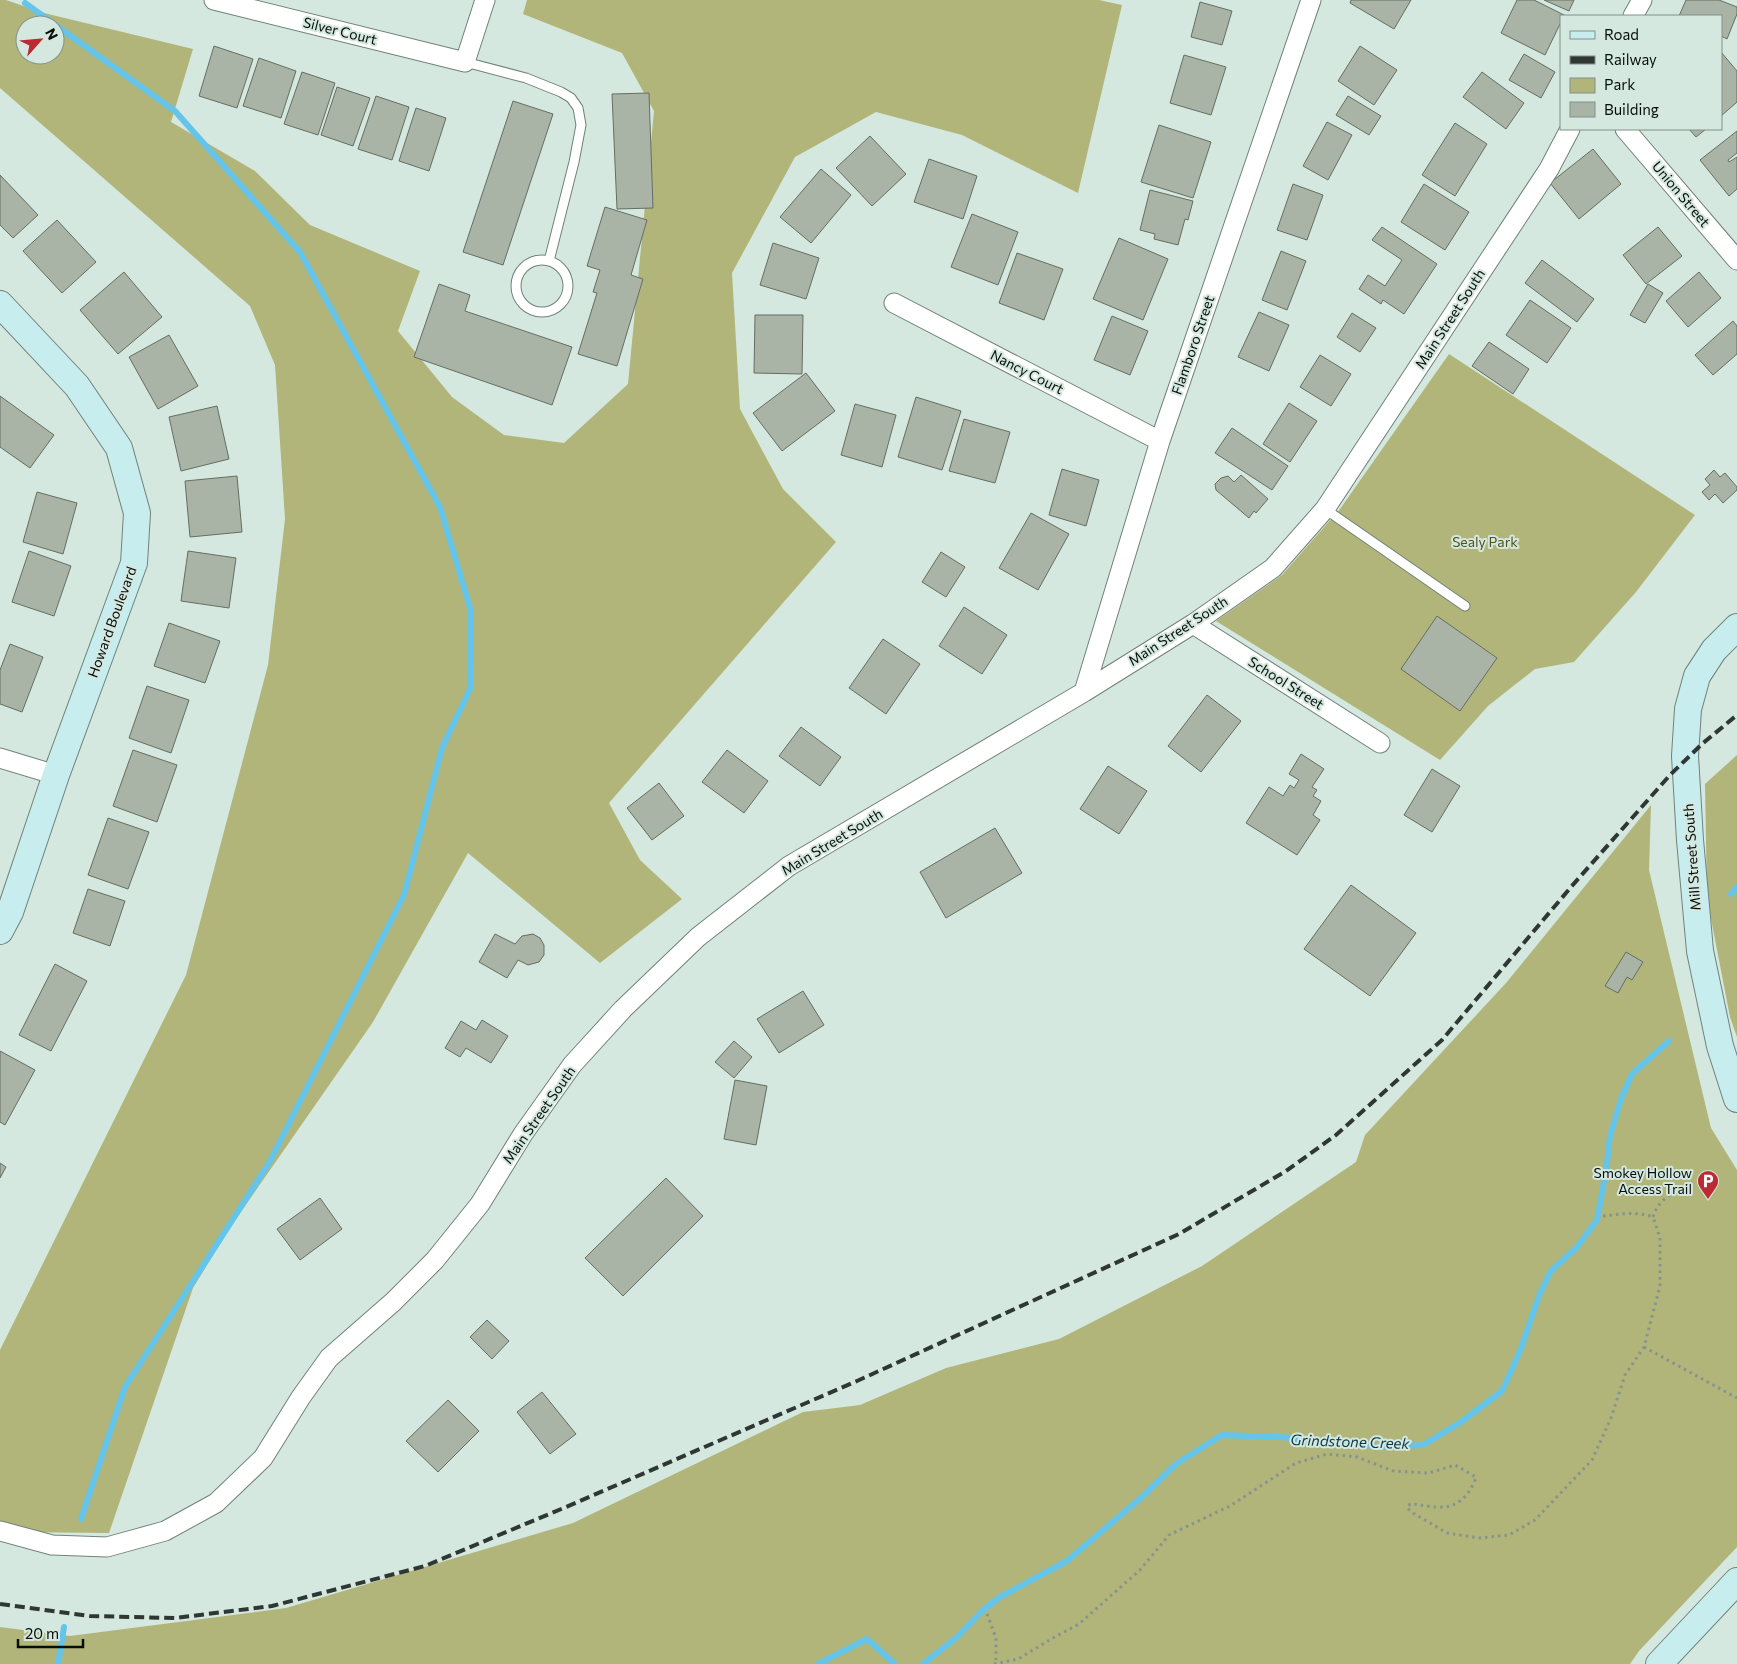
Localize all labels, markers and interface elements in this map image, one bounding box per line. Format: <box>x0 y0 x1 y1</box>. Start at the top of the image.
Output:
street label: Silver Court <box>302 13 379 48</box>
north arrow <box>15 15 65 65</box>
legend <box>1560 15 1722 130</box>
text: N <box>42 25 62 42</box>
text: Road <box>1604 25 1639 43</box>
text: Railway <box>1604 50 1657 68</box>
text: Park <box>1604 75 1635 93</box>
text: Building <box>1604 100 1659 118</box>
street label: Union Street <box>1649 157 1714 230</box>
street label: Main Street South <box>1411 266 1488 372</box>
street label: Flamboro Street <box>1168 293 1218 397</box>
street label: Nancy Court <box>988 346 1067 397</box>
park label: Sealy Park <box>1452 533 1518 550</box>
street label: Howard Boulevard <box>84 564 140 680</box>
street label: Main Street South <box>1125 592 1231 669</box>
street label: School Street <box>1245 653 1327 713</box>
street label: Mill Street South <box>1679 803 1704 911</box>
street label: Main Street South <box>778 805 886 879</box>
street label: Main Street South <box>499 1063 579 1167</box>
place label: Smokey Hollow Access Trail <box>1594 1164 1692 1197</box>
parking icon: Smokey Hollow Access Trail <box>1696 1169 1720 1200</box>
water label: Grindstone Creek <box>1290 1430 1411 1452</box>
scale bar <box>18 1616 82 1648</box>
text: 20 m <box>25 1624 59 1642</box>

